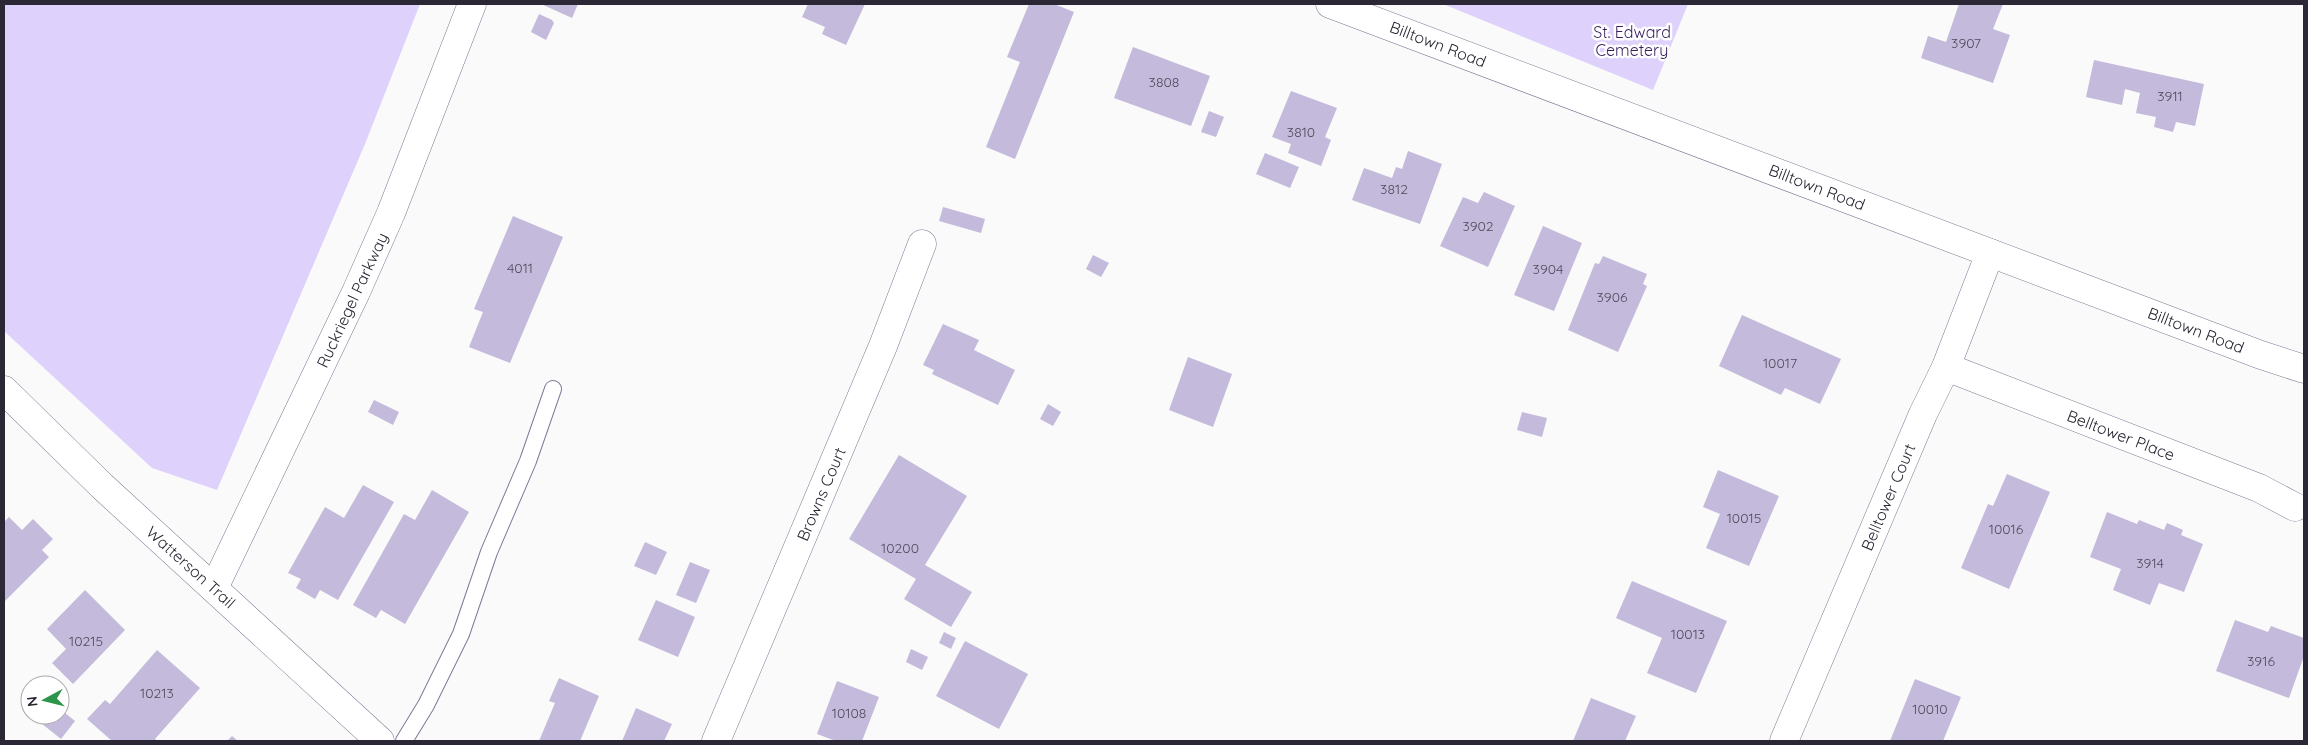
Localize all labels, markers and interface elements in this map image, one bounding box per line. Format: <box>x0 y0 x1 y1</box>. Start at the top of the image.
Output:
street label: Billtown Road <box>1387 16 1489 72</box>
park label: St. Edward Cemetery <box>1593 22 1671 60</box>
house number: 3907 <box>1951 34 1981 52</box>
house number: 3808 <box>1149 73 1179 91</box>
house number: 3911 <box>2157 87 2183 105</box>
house number: 3810 <box>1287 123 1315 141</box>
street label: Billtown Road <box>1766 159 1868 215</box>
house number: 3812 <box>1380 180 1408 198</box>
house number: 3902 <box>1462 217 1494 235</box>
street label: Ruckriegel Parkway <box>312 229 392 371</box>
house number: 4011 <box>507 259 533 277</box>
house number: 3904 <box>1533 260 1563 278</box>
house number: 3906 <box>1596 288 1628 306</box>
street label: Billtown Road <box>2145 302 2247 358</box>
house number: 10017 <box>1763 354 1797 372</box>
street label: Belltower Place <box>2064 405 2178 465</box>
street label: Belltower Court <box>1856 441 1920 553</box>
street label: Browns Court <box>792 444 850 544</box>
house number: 10015 <box>1727 509 1761 527</box>
house number: 10016 <box>1989 520 2024 538</box>
street label: Watterson Trail <box>142 522 240 612</box>
house number: 10200 <box>881 539 919 557</box>
house number: 3914 <box>2136 554 2164 572</box>
house number: 10013 <box>1671 625 1705 643</box>
house number: 10215 <box>69 632 103 650</box>
house number: 3916 <box>2247 652 2275 670</box>
north arrow <box>20 675 70 725</box>
house number: 10213 <box>140 684 174 702</box>
text: N <box>23 695 42 708</box>
house number: 10010 <box>1912 700 1948 718</box>
house number: 10108 <box>832 704 866 722</box>

